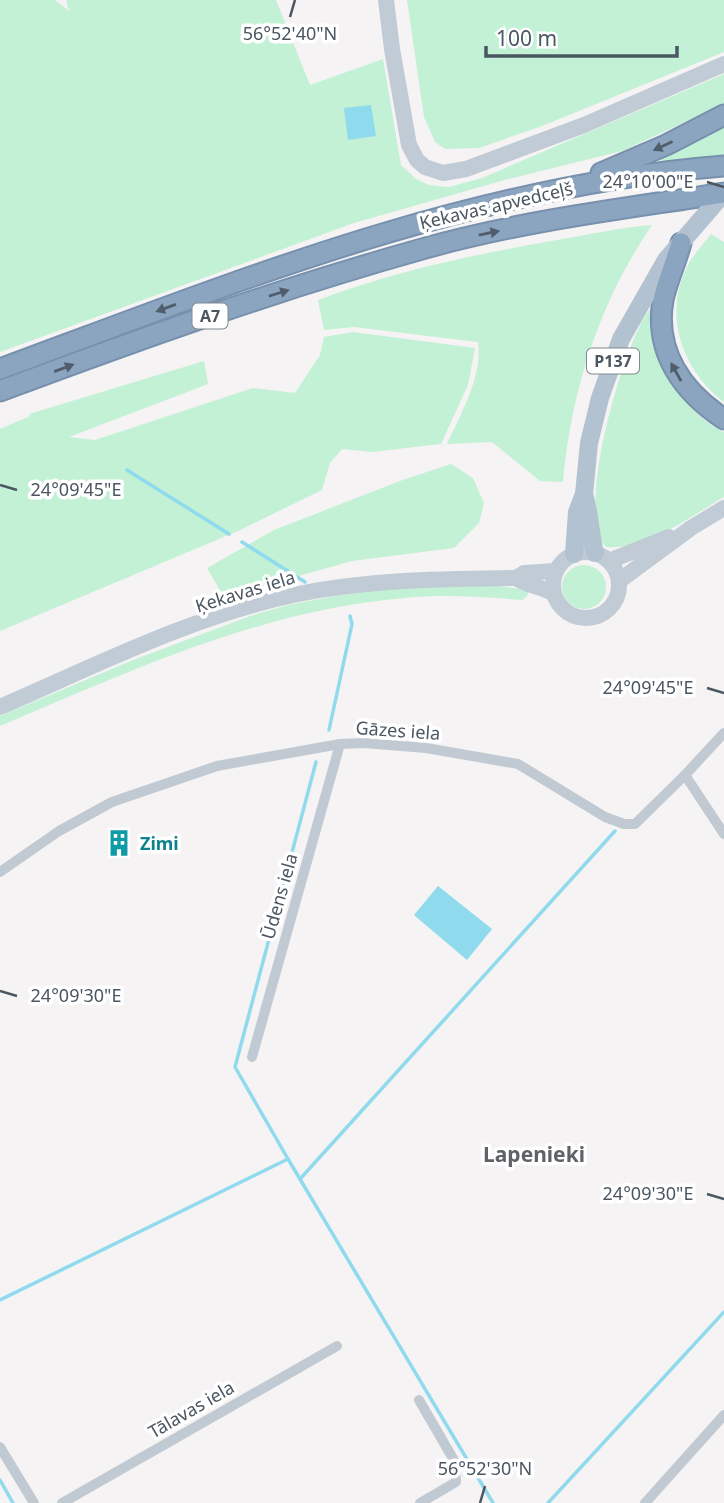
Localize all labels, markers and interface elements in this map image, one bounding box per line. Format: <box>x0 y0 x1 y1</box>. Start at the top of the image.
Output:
scale bar <box>486 14 677 58</box>
text: 56°52'40"N <box>243 21 337 45</box>
text: 100 m <box>496 24 557 52</box>
one-way arrow <box>653 140 673 152</box>
text: 24°10'00"E <box>603 169 693 193</box>
street label: Ķekavas apvedceļš <box>417 176 575 234</box>
one-way arrow <box>478 228 500 239</box>
one-way arrow <box>269 288 290 298</box>
one-way arrow <box>156 303 177 314</box>
road number: A7 <box>192 304 228 328</box>
road number: P137 <box>587 348 639 374</box>
one-way arrow <box>54 362 75 373</box>
one-way arrow <box>671 362 682 382</box>
text: 24°09'45"E <box>31 477 121 501</box>
street label: Ķekavas iela <box>192 564 298 618</box>
text: 24°09'45"E <box>603 675 693 699</box>
street label: Gāzes iela <box>355 715 441 745</box>
building icon: Zimi <box>104 828 134 858</box>
place label: Zimi <box>140 831 179 855</box>
street label: Ūdens iela <box>255 850 303 942</box>
text: 24°09'30"E <box>31 983 121 1007</box>
district label: Lapenieki <box>483 1140 585 1168</box>
text: 24°09'30"E <box>603 1181 693 1205</box>
street label: Tālavas iela <box>144 1375 238 1443</box>
text: 56°52'30"N <box>438 1456 532 1480</box>

